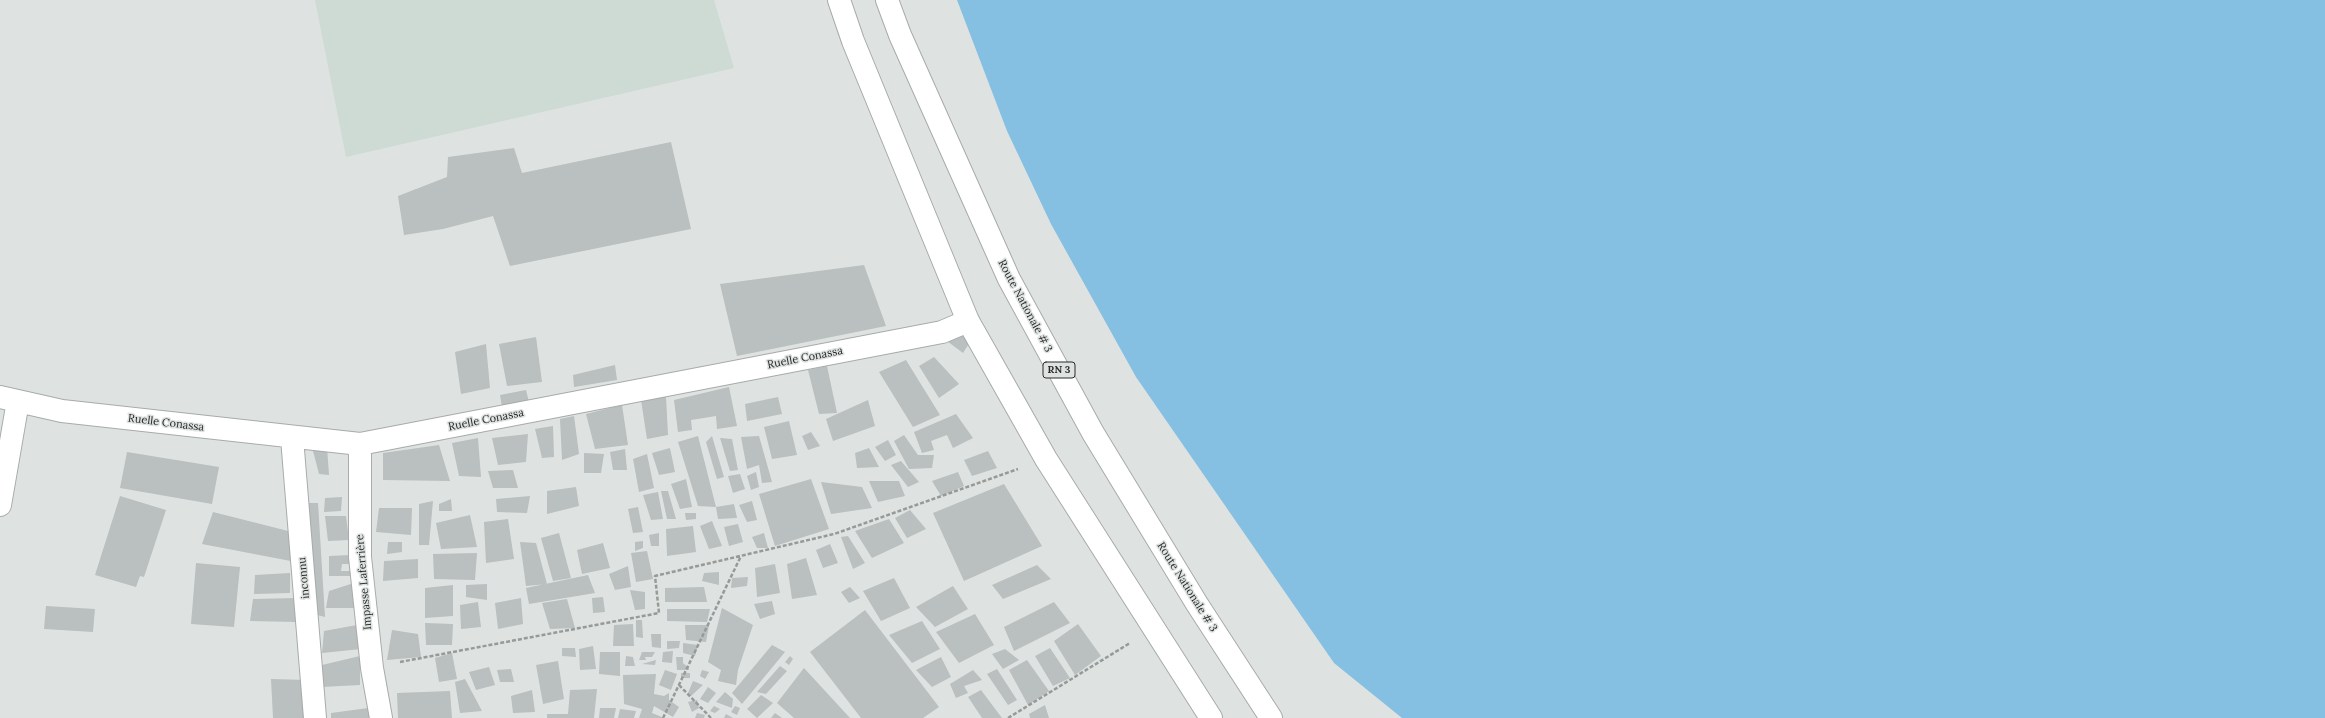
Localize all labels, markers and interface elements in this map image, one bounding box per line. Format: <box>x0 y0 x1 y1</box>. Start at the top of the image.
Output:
street label: Route Nationale # 3 <box>995 257 1055 355</box>
street label: Ruelle Conassa <box>766 344 844 372</box>
road number: RN 3 <box>1043 362 1075 378</box>
street label: Ruelle Conassa <box>447 406 525 434</box>
street label: Ruelle Conassa <box>127 412 205 434</box>
street label: Impasse Laferrière <box>353 534 375 630</box>
street label: Route Nationale # 3 <box>1154 540 1220 634</box>
street label: inconnu <box>296 557 312 599</box>

